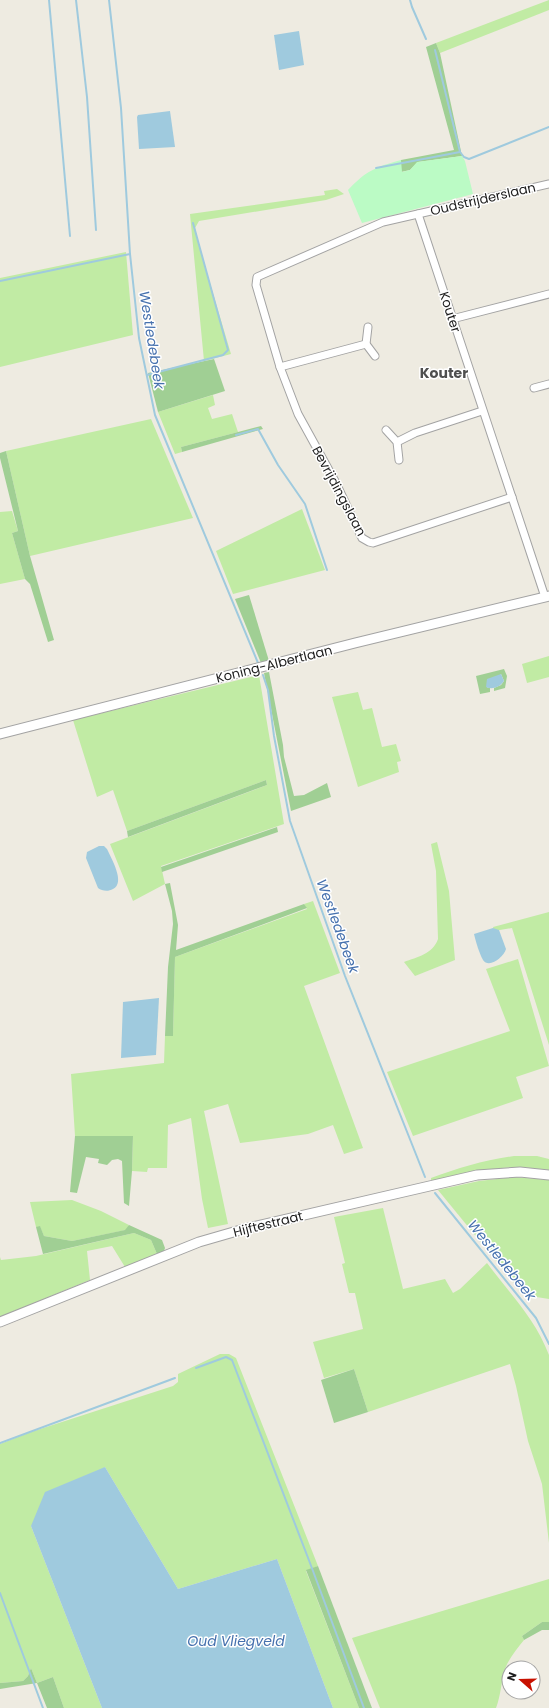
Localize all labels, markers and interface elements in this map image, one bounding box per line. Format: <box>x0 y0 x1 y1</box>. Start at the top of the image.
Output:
street label: Oudstrijderslaan <box>428 178 538 220</box>
street label: Kouter <box>434 289 466 335</box>
water label: Westledebeek <box>134 290 170 391</box>
district label: Kouter <box>420 363 468 383</box>
street label: Bevrijdingslaan <box>307 443 371 539</box>
street label: Koning-Albertlaan <box>214 640 334 688</box>
water label: Westledebeek <box>312 876 365 977</box>
street label: Hijftestraat <box>231 1206 305 1242</box>
water label: Westledebeek <box>463 1215 541 1305</box>
water label: Oud Vliegveld <box>187 1631 285 1651</box>
north arrow <box>501 1660 541 1700</box>
text: N <box>503 1670 521 1683</box>

